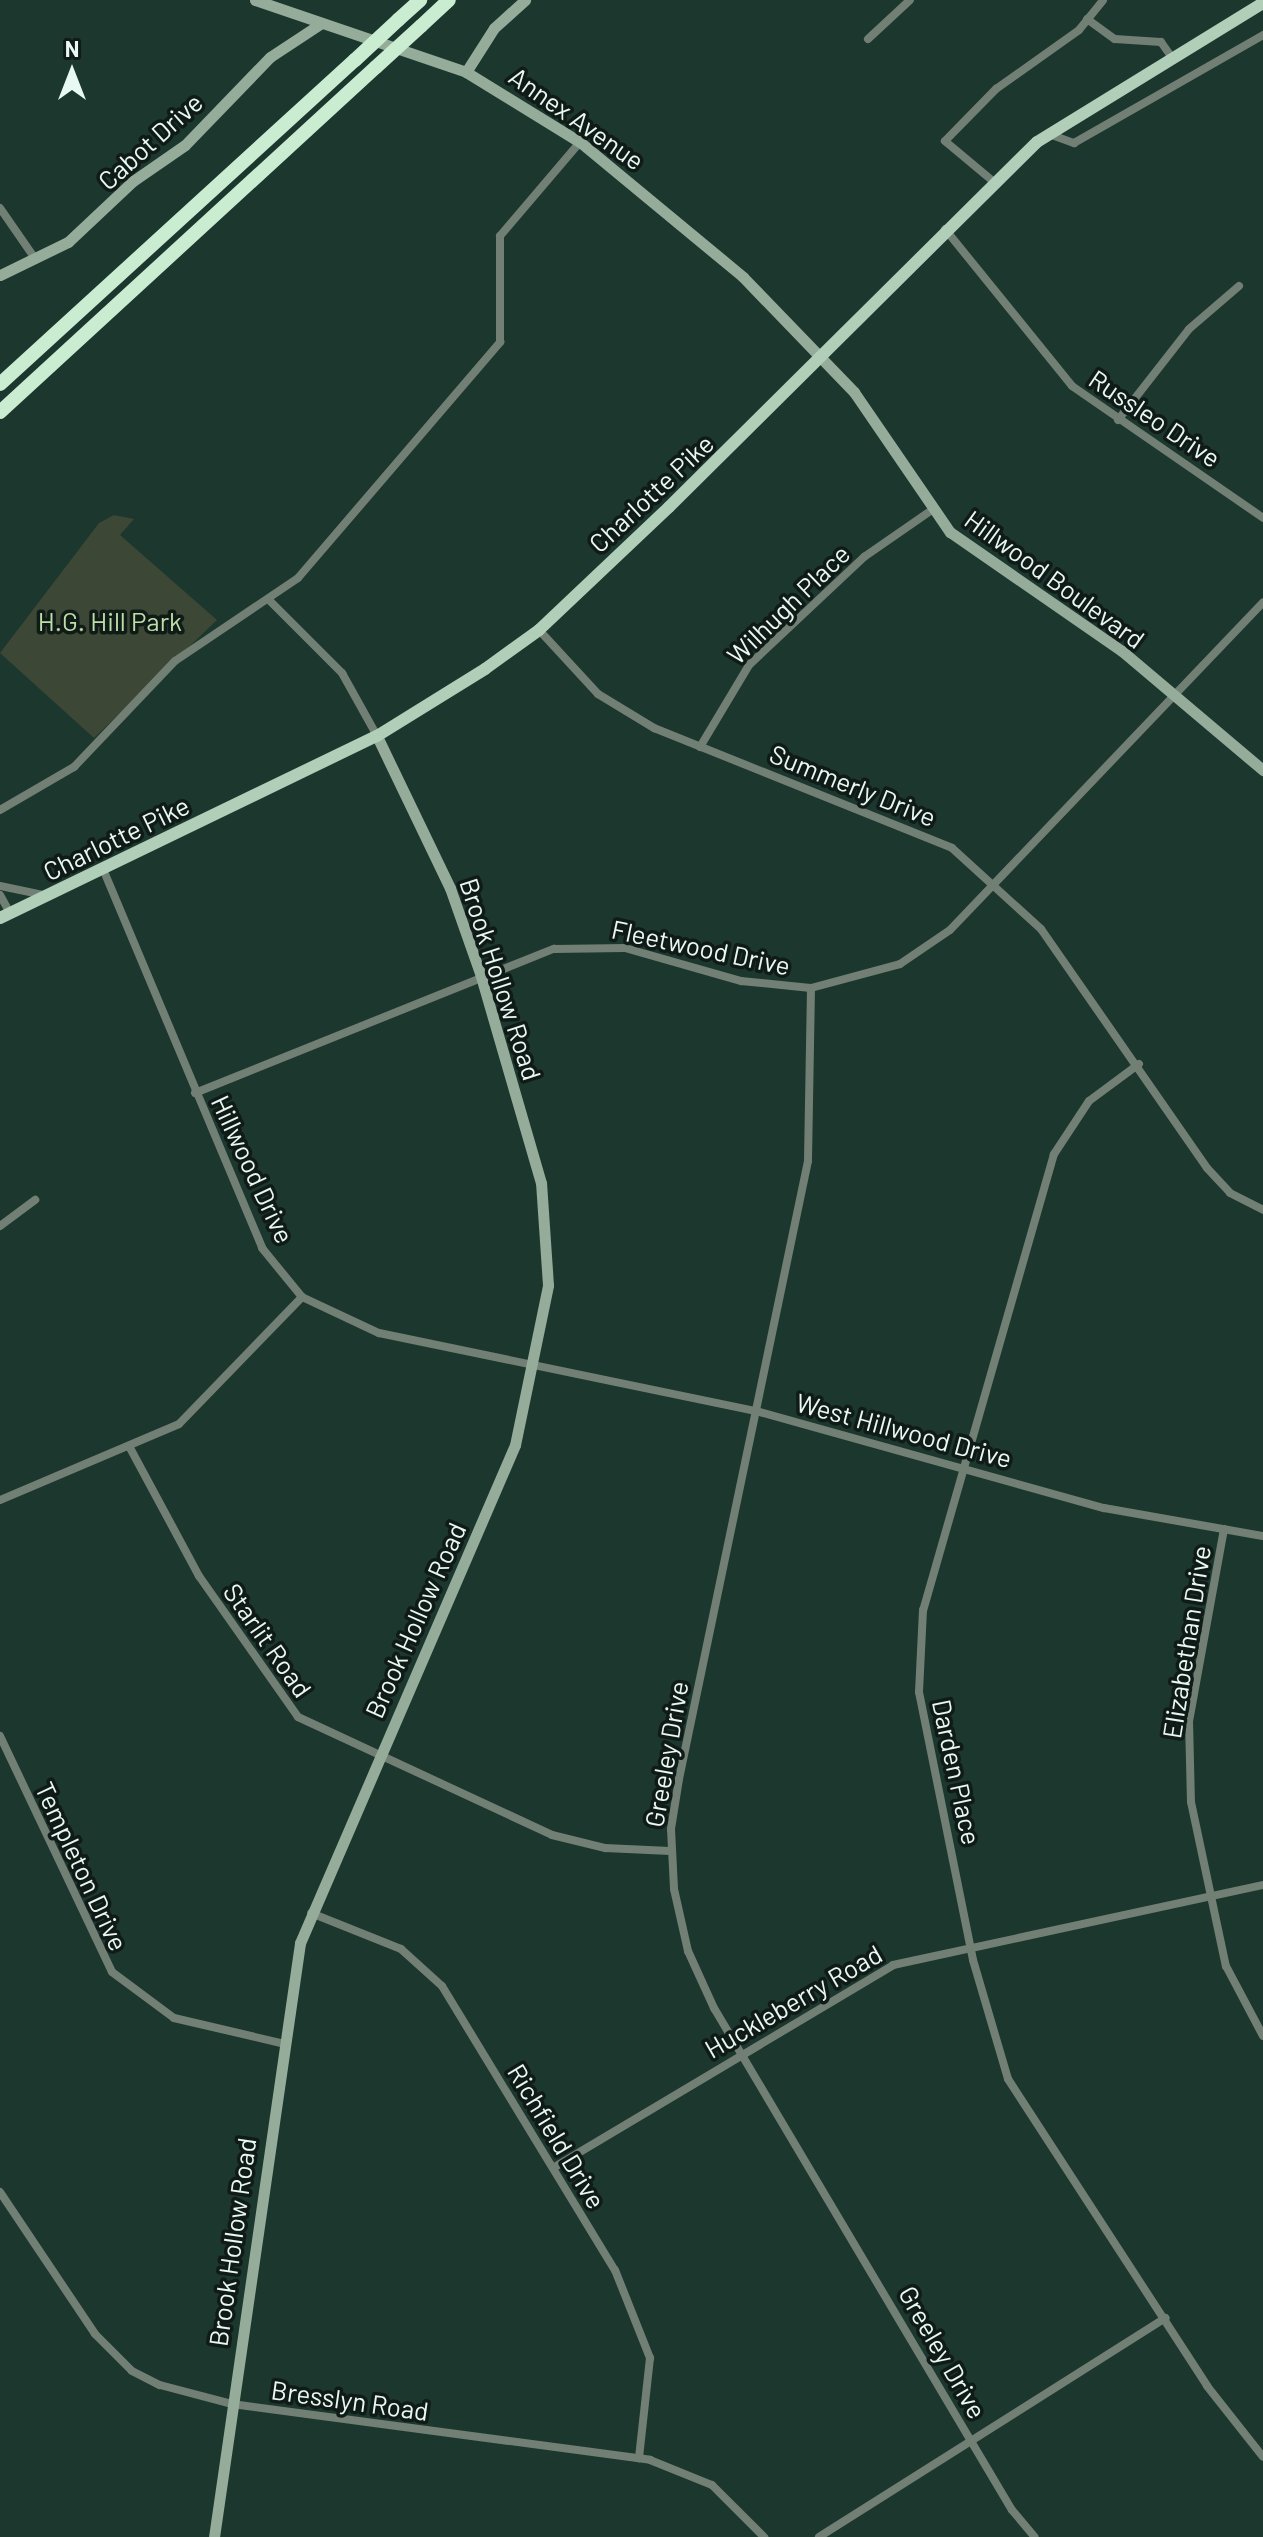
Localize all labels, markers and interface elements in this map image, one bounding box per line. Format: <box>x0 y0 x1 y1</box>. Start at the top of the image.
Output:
north arrow <box>32 32 112 112</box>
text: N <box>65 35 79 61</box>
street label: Annex Avenue <box>504 60 650 176</box>
street label: Cabot Drive <box>91 86 209 196</box>
street label: Russleo Drive <box>1083 363 1227 473</box>
street label: Charlotte Pike <box>582 428 720 558</box>
street label: Hillwood Boulevard <box>959 503 1151 655</box>
street label: Wilhugh Place <box>720 538 856 670</box>
park label: H.G. Hill Park <box>38 605 182 637</box>
street label: Summerly Drive <box>765 738 941 832</box>
street label: Charlotte Pike <box>38 789 194 887</box>
street label: Brook Hollow Road <box>454 874 548 1084</box>
street label: Fleetwood Drive <box>609 913 793 981</box>
street label: Hillwood Drive <box>205 1090 301 1248</box>
street label: West Hillwood Drive <box>793 1386 1015 1474</box>
street label: Brook Hollow Road <box>358 1518 472 1722</box>
street label: Elizabethan Drive <box>1155 1543 1217 1741</box>
street label: Starlit Road <box>217 1577 319 1703</box>
street label: Greeley Drive <box>638 1679 694 1829</box>
street label: Darden Place <box>926 1696 988 1848</box>
street label: Templeton Drive <box>29 1777 135 1955</box>
street label: Huckleberry Road <box>699 1938 887 2064</box>
street label: Richfield Drive <box>502 2058 612 2214</box>
street label: Brook Hollow Road <box>202 2136 262 2348</box>
street label: Greeley Drive <box>893 2280 993 2424</box>
street label: Bresslyn Road <box>269 2374 431 2426</box>

